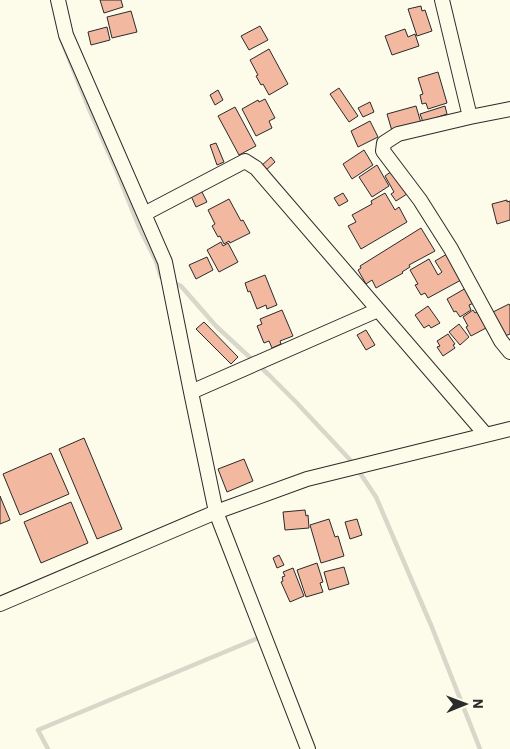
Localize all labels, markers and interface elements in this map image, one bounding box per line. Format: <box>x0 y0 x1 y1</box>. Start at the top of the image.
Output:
north arrow <box>440 679 490 729</box>
text: N <box>469 699 487 709</box>

